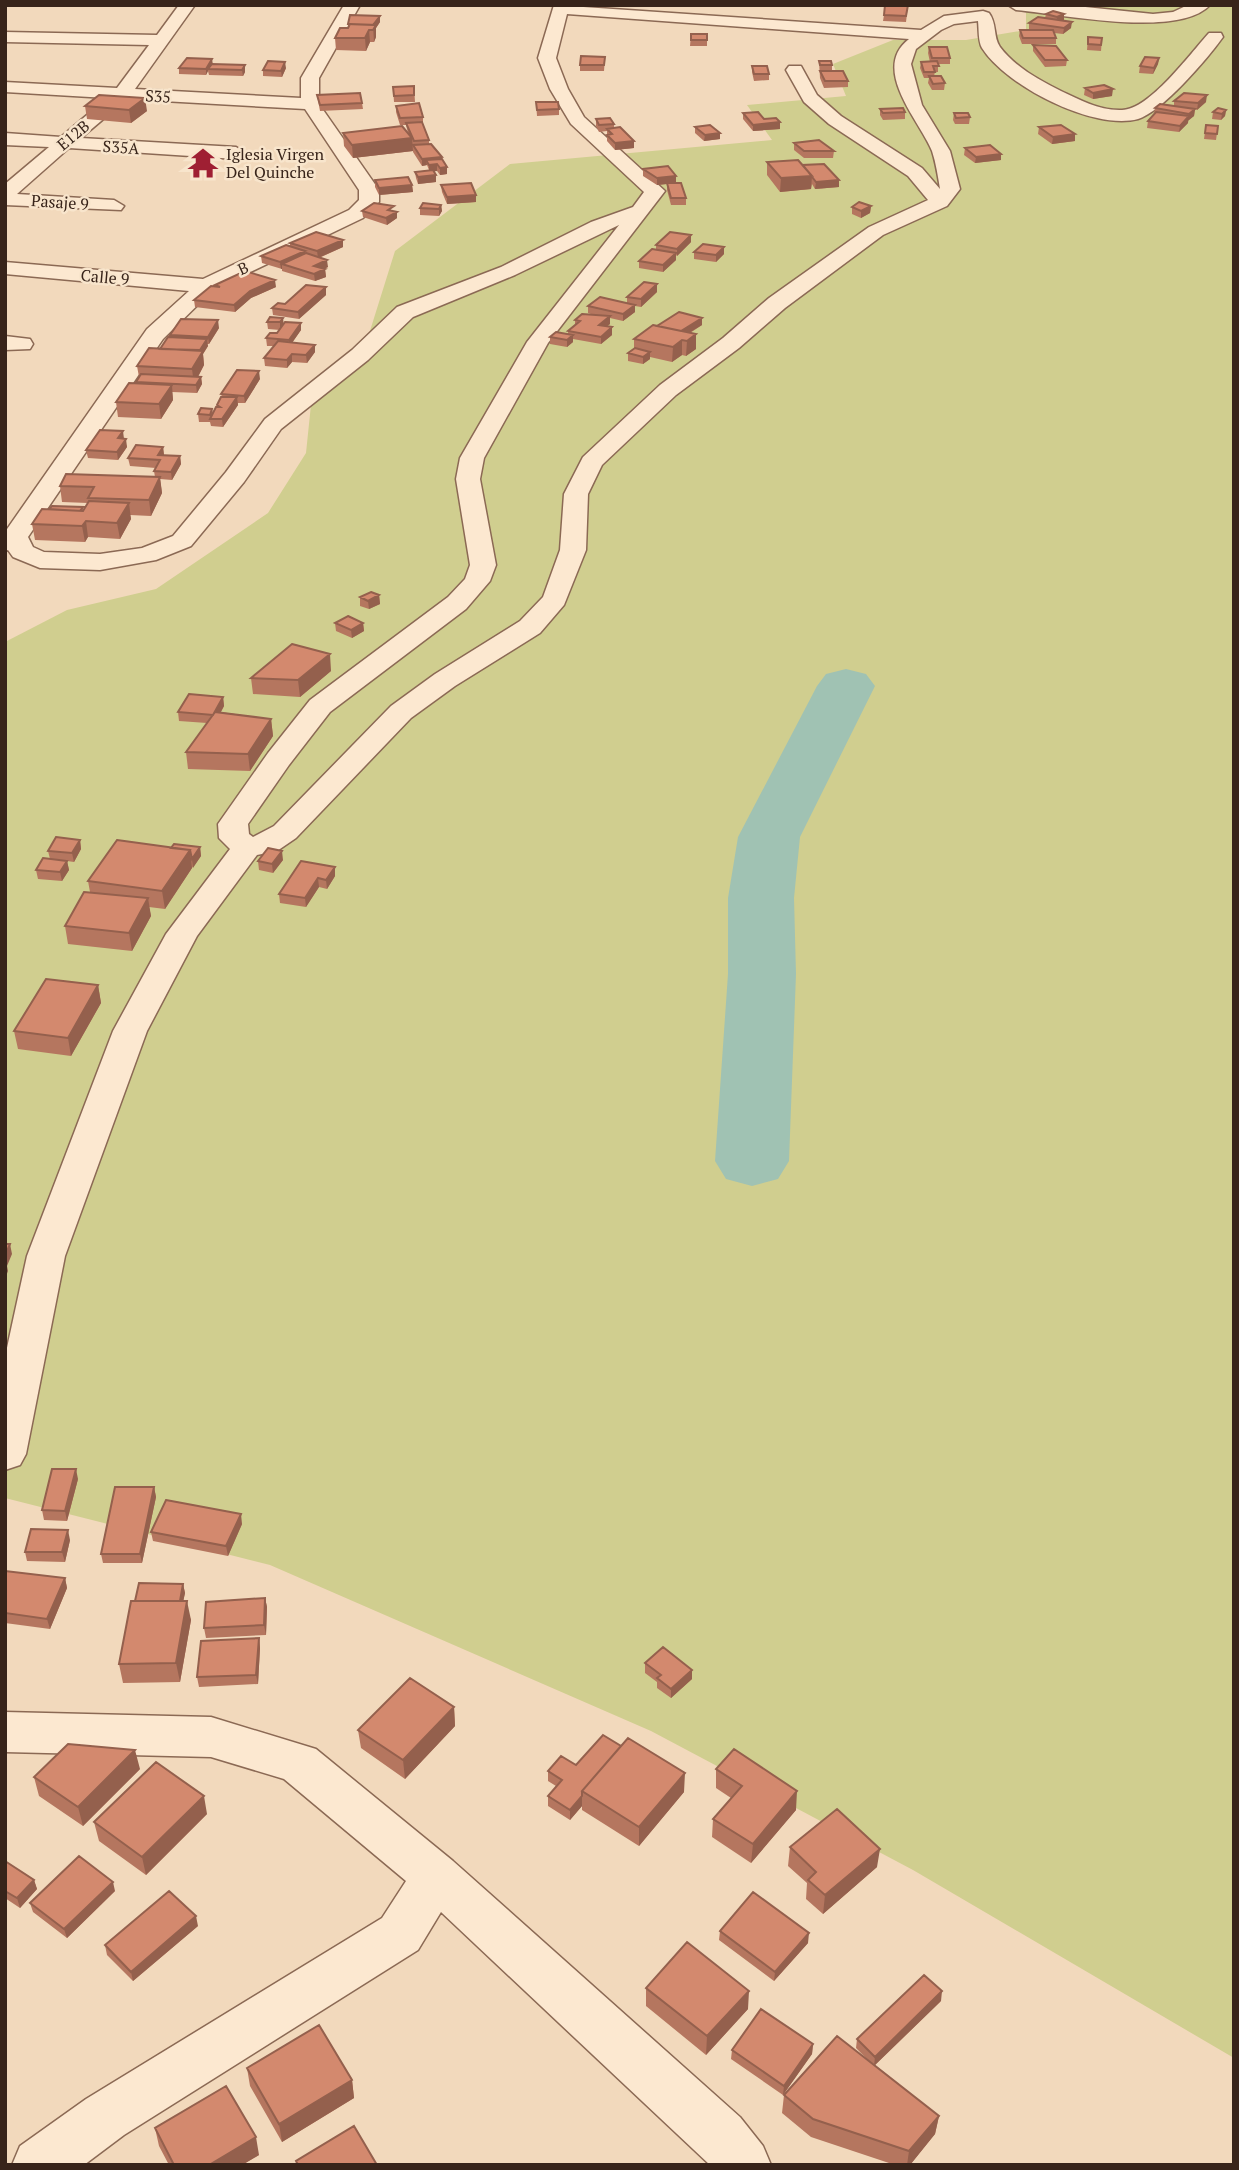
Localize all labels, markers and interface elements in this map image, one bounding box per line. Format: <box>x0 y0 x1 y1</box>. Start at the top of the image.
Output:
street label: S35 <box>145 84 171 108</box>
street label: E12B <box>52 115 94 155</box>
street label: S35A <box>102 135 140 159</box>
place label: Iglesia Virgen Del Quinche <box>226 143 325 183</box>
temple icon: Iglesia Virgen Del Quinche <box>186 146 220 180</box>
street label: Pasaje 9 <box>30 189 90 215</box>
street label: B <box>234 256 252 280</box>
street label: Calle 9 <box>80 264 130 290</box>

